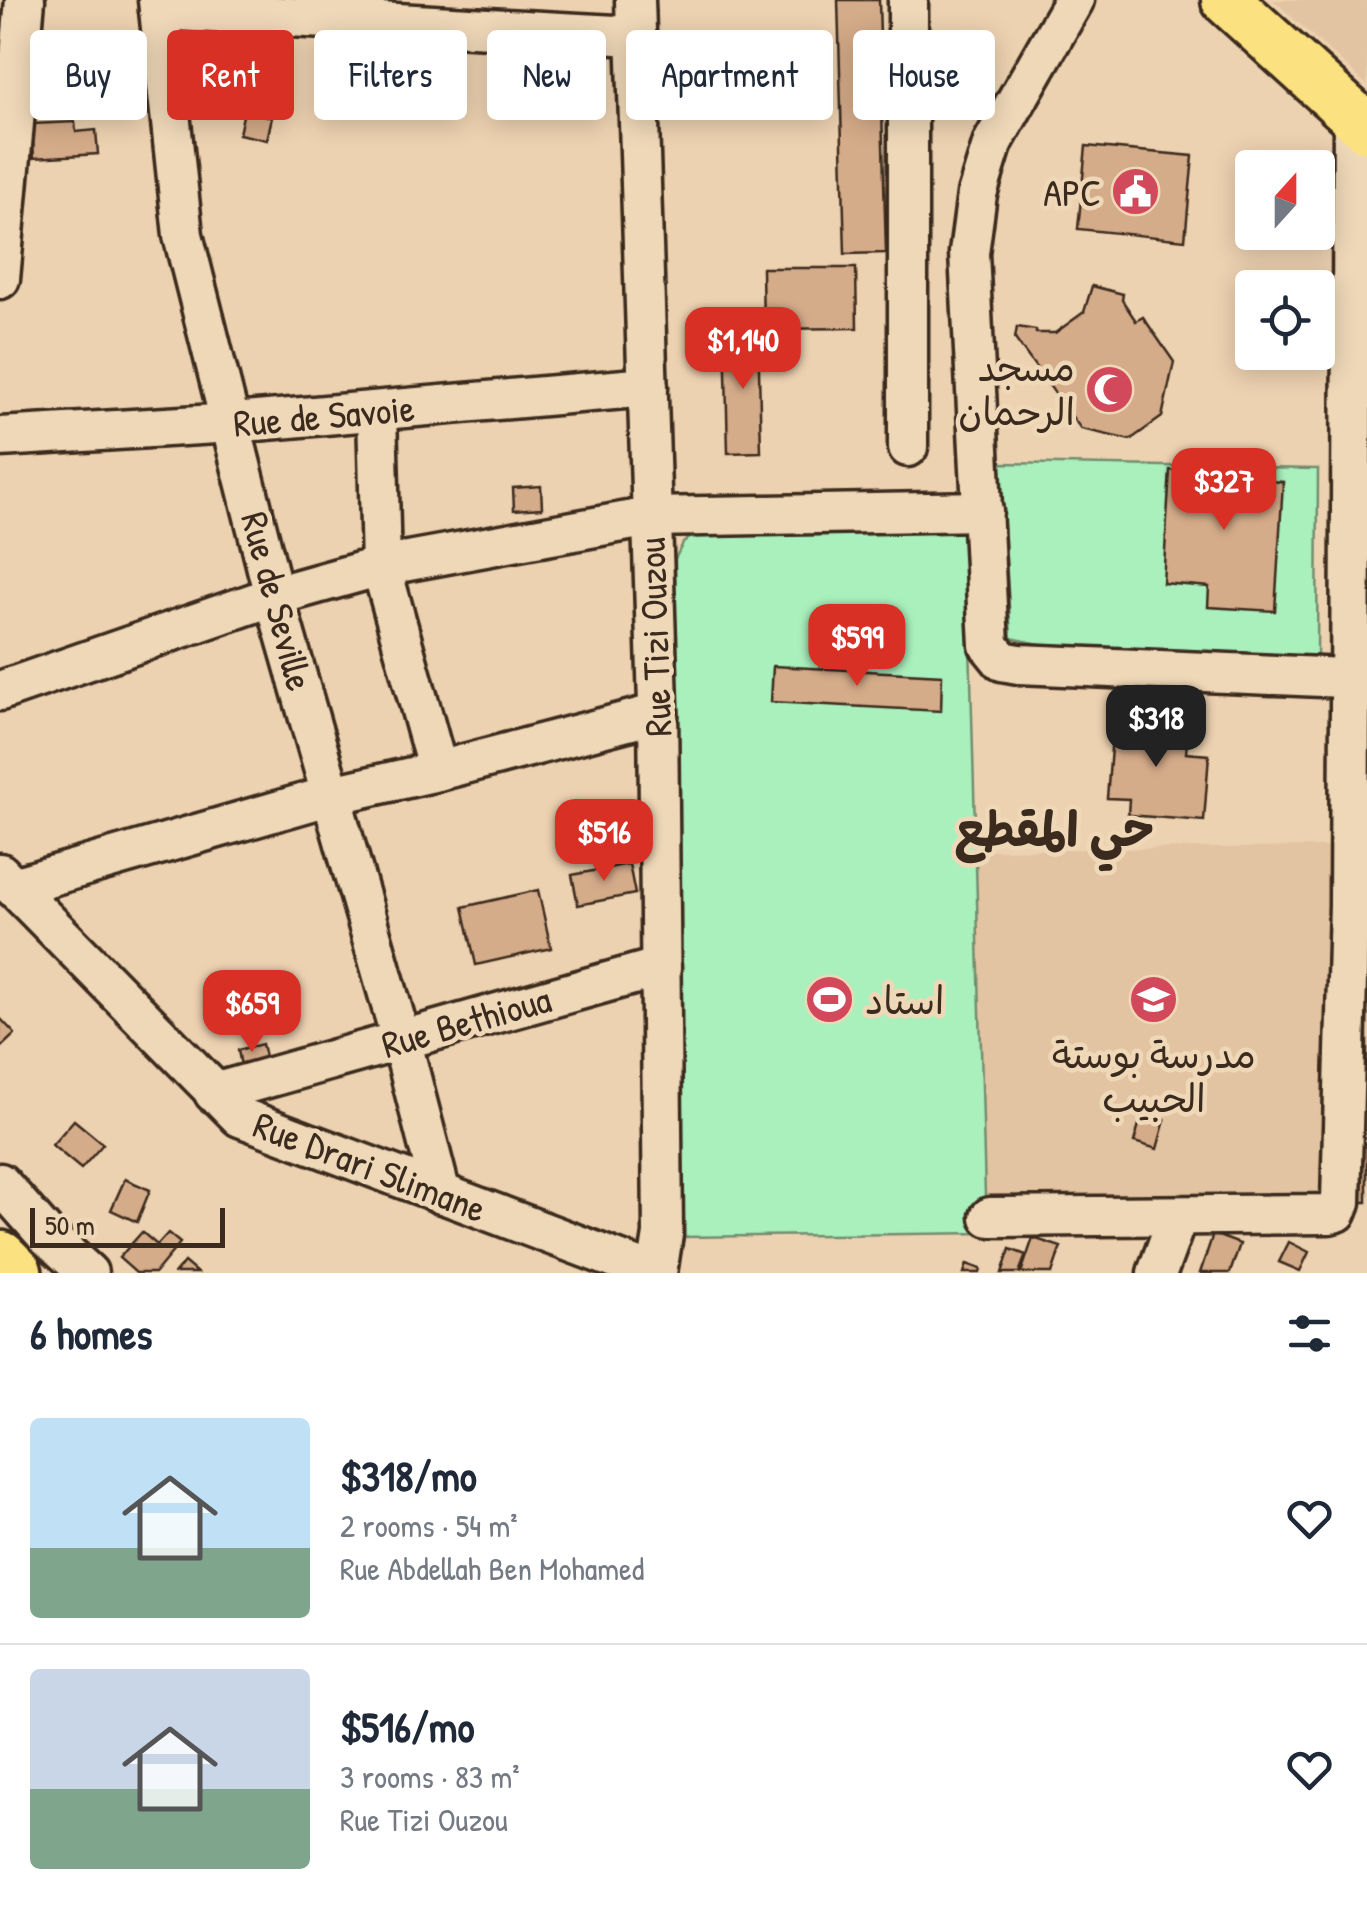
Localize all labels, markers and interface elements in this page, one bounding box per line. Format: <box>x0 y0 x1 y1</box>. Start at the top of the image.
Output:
chip: Buy <box>30 30 147 120</box>
chip: Rent <box>167 30 294 120</box>
chip: Filters <box>314 30 467 120</box>
chip: New <box>487 30 606 120</box>
chip: Apartment <box>626 30 833 120</box>
chip: House <box>853 30 995 120</box>
north arrow <box>1235 150 1335 250</box>
map controls <box>1235 150 1335 370</box>
place label: APC <box>1043 166 1101 218</box>
public building icon: APC <box>1110 166 1162 218</box>
button: locate <box>1235 270 1335 370</box>
pin: $1,140 <box>662 307 824 392</box>
text: $1,140 <box>707 318 779 361</box>
place label: مسجد الرحمان <box>958 341 1075 437</box>
mosque icon: مسجد الرحمان <box>1084 363 1136 415</box>
street label: Rue de Savoie <box>231 381 417 449</box>
pin: $327 <box>1165 448 1283 533</box>
text: $327 <box>1193 459 1255 502</box>
street label: Rue de Seville <box>229 506 327 696</box>
street label: Rue Tizi Ouzou <box>625 537 683 737</box>
pin: $599 <box>798 604 916 689</box>
text: $599 <box>830 615 884 658</box>
pin: $318 <box>1097 685 1215 770</box>
text: $318 <box>1128 696 1184 739</box>
district label: حي المقطع <box>954 796 1154 872</box>
pin: $516 <box>545 799 663 884</box>
text: $516 <box>577 810 631 853</box>
pin: $659 <box>193 970 311 1055</box>
street label: Rue Bethioua <box>375 972 557 1070</box>
sports icon: استاد <box>804 974 856 1026</box>
place label: استاد <box>865 974 944 1026</box>
school or university icon: مدرسة بوستة الحبيب <box>1128 974 1180 1026</box>
text: $659 <box>225 981 279 1024</box>
place label: مدرسة بوستة الحبيب <box>1052 1028 1256 1124</box>
street label: Rue Drari Slimane <box>246 1098 494 1234</box>
scale bar <box>30 1203 225 1248</box>
text: 50 m <box>45 1206 95 1244</box>
text: 6 homes <box>30 1305 152 1362</box>
icon: filters <box>1282 1306 1337 1361</box>
text: $318/mo <box>340 1447 477 1504</box>
icon: home <box>110 1458 230 1578</box>
icon: heart <box>1282 1491 1337 1546</box>
text: 2 rooms · 54 m² <box>340 1504 518 1547</box>
text: Rue Abdellah Ben Mohamed <box>340 1547 644 1590</box>
text: $516/mo <box>340 1698 474 1755</box>
icon: home <box>110 1709 230 1829</box>
icon: heart <box>1282 1742 1337 1797</box>
text: 3 rooms · 83 m² <box>340 1755 520 1798</box>
text: Rue Tizi Ouzou <box>340 1798 508 1841</box>

